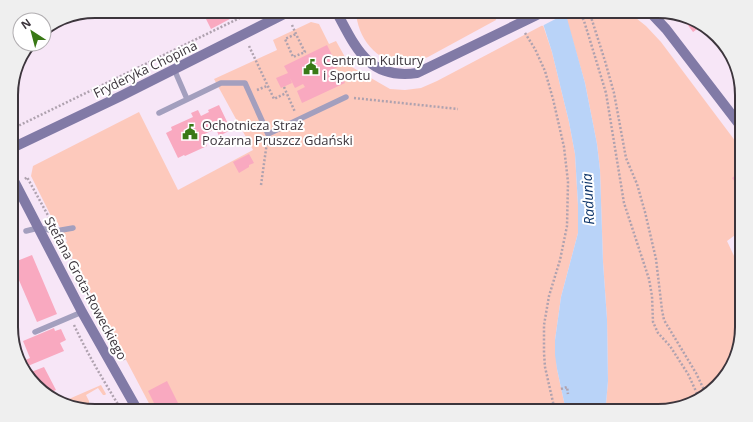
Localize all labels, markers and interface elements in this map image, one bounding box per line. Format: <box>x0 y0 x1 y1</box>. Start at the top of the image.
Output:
north arrow <box>12 12 52 52</box>
text: N <box>18 15 34 32</box>
street label: Fryderyka Chopina <box>90 36 200 102</box>
place label: Centrum Kultury i Sportu <box>323 51 424 84</box>
public building icon: Centrum Kultury i Sportu <box>302 58 320 76</box>
place label: Ochotnicza Straż Pożarna Pruszcz Gdański <box>202 116 353 149</box>
public building icon: Ochotnicza Straż Pożarna Pruszcz Gdański <box>181 123 199 141</box>
water label: Radunia <box>577 173 598 225</box>
street label: Stefana Grota-Roweckiego <box>41 213 131 363</box>

